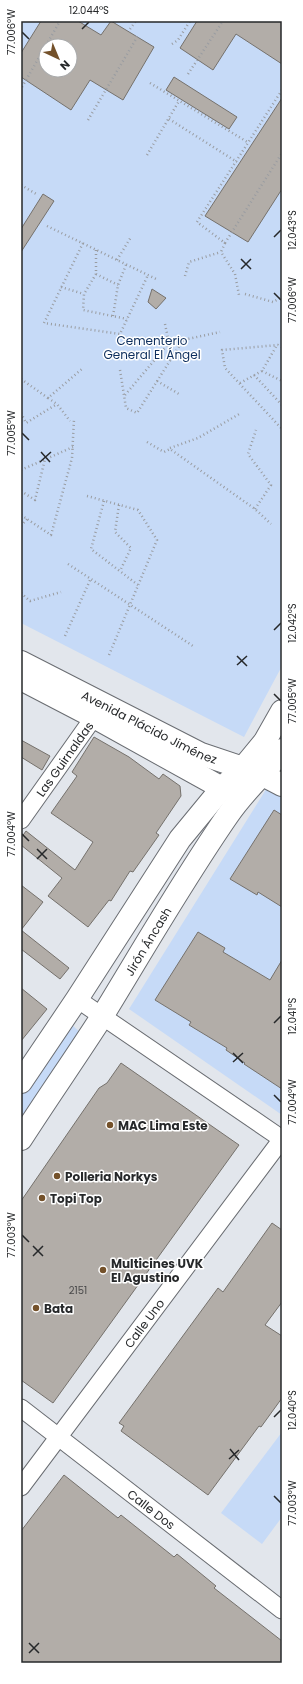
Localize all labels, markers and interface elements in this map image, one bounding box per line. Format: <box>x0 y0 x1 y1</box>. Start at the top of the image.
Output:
text: 12.044°S <box>69 3 109 18</box>
text: 77.006°W <box>4 9 19 55</box>
north arrow <box>38 38 78 78</box>
text: N <box>56 57 73 74</box>
text: 12.043°S <box>285 210 300 250</box>
text: 77.006°W <box>285 277 300 323</box>
park label: Cementerio General El Ángel <box>103 332 201 363</box>
text: 77.005°W <box>4 410 19 456</box>
text: 12.042°S <box>285 603 300 643</box>
text: 77.005°W <box>285 678 300 724</box>
street label: Avenida Plácido Jiménez <box>79 686 219 767</box>
street label: Las Guirnaldas <box>32 718 97 800</box>
text: 77.004°W <box>4 811 19 857</box>
street label: Jirón Áncash <box>120 904 175 979</box>
text: 12.041°S <box>285 997 300 1034</box>
text: 77.004°W <box>285 1079 300 1125</box>
place label: MAC Lima Este <box>118 1117 208 1134</box>
marker: MAC Lima Este <box>105 1120 115 1130</box>
place label: Polleria Norkys <box>65 1168 158 1185</box>
marker: Polleria Norkys <box>52 1171 62 1181</box>
place label: Topi Top <box>50 1190 102 1207</box>
marker: Topi Top <box>37 1193 47 1203</box>
text: 77.003°W <box>4 1212 19 1258</box>
place label: Multicines UVK El Agustino <box>111 1255 204 1286</box>
marker: Multicines UVK El Agustino <box>98 1265 108 1275</box>
house number: 2151 <box>69 1283 87 1298</box>
street label: Calle Uno <box>120 1295 168 1351</box>
place label: Bata <box>44 1300 73 1317</box>
marker: Bata <box>31 1303 41 1313</box>
text: 12.040°S <box>285 1390 300 1430</box>
text: 77.003°W <box>285 1480 300 1526</box>
street label: Calle Dos <box>124 1485 179 1533</box>

